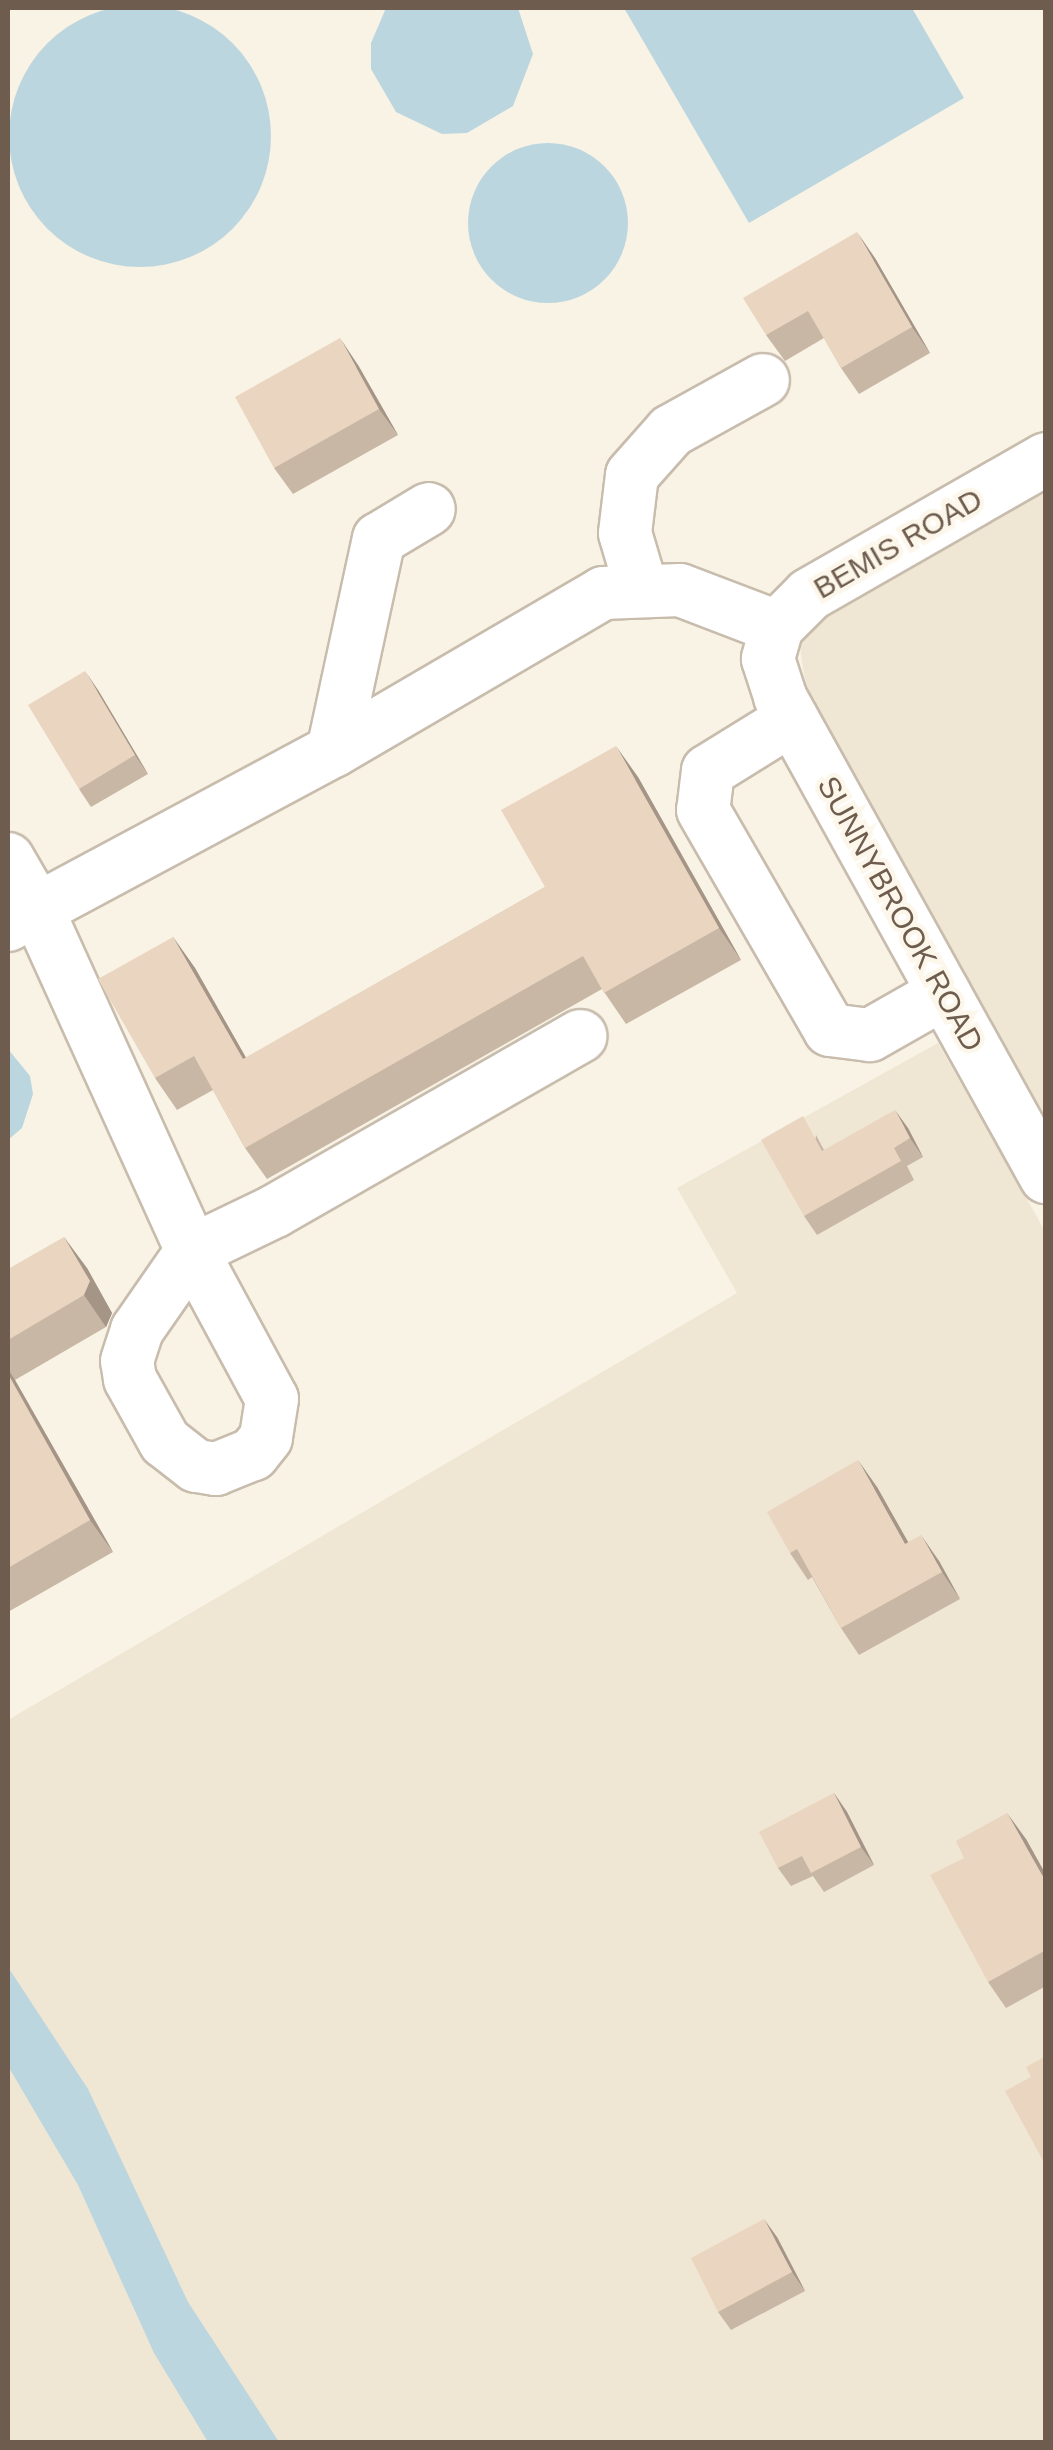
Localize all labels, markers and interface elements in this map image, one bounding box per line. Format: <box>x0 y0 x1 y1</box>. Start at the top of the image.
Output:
street label: BEMIS ROAD <box>807 481 989 607</box>
street label: SUNNYBROOK ROAD <box>810 770 990 1058</box>

